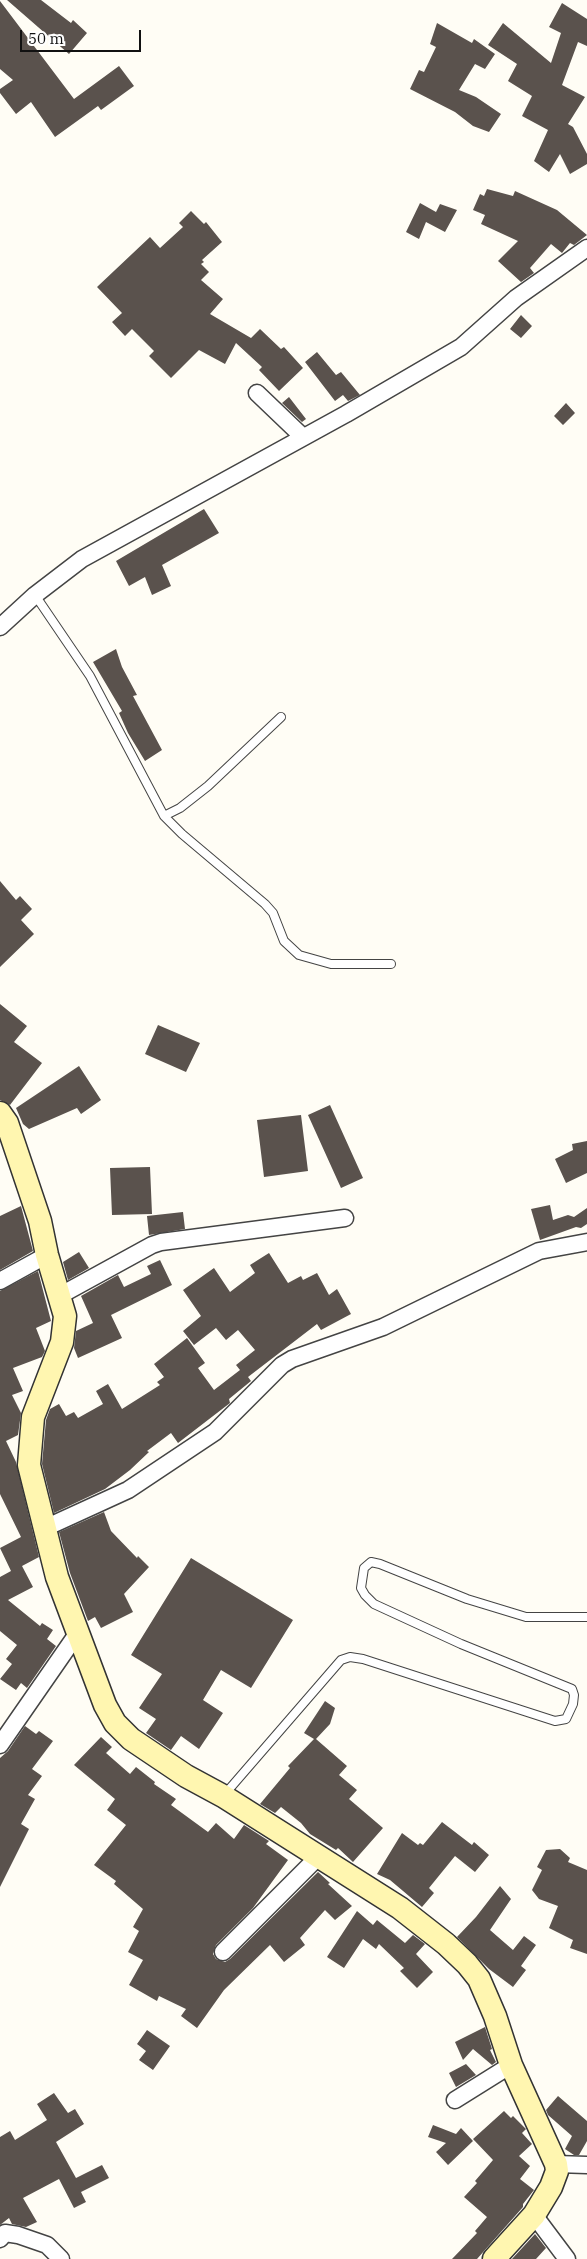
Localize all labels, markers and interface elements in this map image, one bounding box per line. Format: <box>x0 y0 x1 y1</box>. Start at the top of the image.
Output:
scale bar <box>22 20 144 52</box>
text: 50 m <box>28 29 64 48</box>

